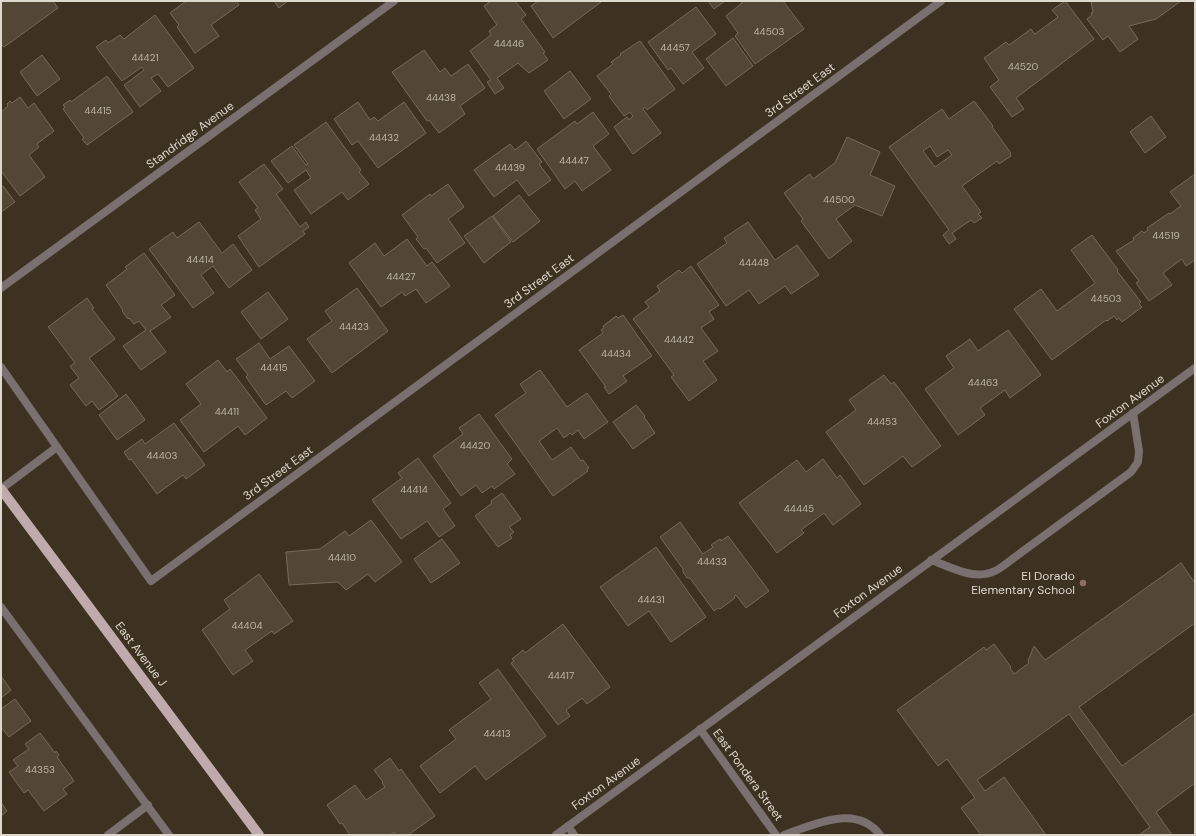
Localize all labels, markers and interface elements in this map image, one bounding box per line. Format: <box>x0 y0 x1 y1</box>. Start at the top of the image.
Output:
house number: 44503 <box>754 25 785 38</box>
house number: 44446 <box>494 37 524 50</box>
house number: 44457 <box>660 41 690 54</box>
house number: 44421 <box>131 51 159 64</box>
street label: 3rd Street East <box>762 59 839 121</box>
house number: 44520 <box>1008 60 1038 73</box>
house number: 44438 <box>426 91 456 104</box>
street label: Standridge Avenue <box>143 98 237 172</box>
house number: 44415 <box>84 104 112 117</box>
house number: 44432 <box>369 131 399 144</box>
house number: 44447 <box>559 154 589 167</box>
house number: 44439 <box>495 161 525 174</box>
house number: 44500 <box>823 193 855 206</box>
house number: 44519 <box>1152 229 1180 242</box>
street label: 3rd Street East <box>501 250 578 312</box>
house number: 44414 <box>186 253 214 266</box>
house number: 44448 <box>739 256 769 269</box>
house number: 44427 <box>386 270 416 283</box>
house number: 44503 <box>1091 292 1122 305</box>
house number: 44423 <box>339 320 369 333</box>
house number: 44442 <box>664 333 694 346</box>
house number: 44434 <box>601 347 631 360</box>
house number: 44415 <box>260 361 288 374</box>
street label: Foxton Avenue <box>1092 370 1168 431</box>
house number: 44463 <box>968 376 998 389</box>
house number: 44411 <box>215 405 239 418</box>
house number: 44453 <box>867 415 897 428</box>
house number: 44420 <box>460 439 491 452</box>
street label: 3rd Street East <box>240 442 317 504</box>
house number: 44403 <box>147 449 178 462</box>
house number: 44414 <box>400 483 428 496</box>
house number: 44445 <box>784 502 814 515</box>
house number: 44410 <box>328 551 356 564</box>
house number: 44433 <box>697 555 727 568</box>
street label: Foxton Avenue <box>830 560 906 621</box>
place label: El Dorado Elementary School <box>971 568 1075 598</box>
marker: El Dorado Elementary School <box>1078 578 1088 588</box>
house number: 44431 <box>637 593 665 606</box>
street label: East Avenue J <box>111 618 171 690</box>
house number: 44404 <box>231 619 263 632</box>
house number: 44417 <box>548 669 574 682</box>
street label: East Pondera Street <box>709 726 787 824</box>
house number: 44413 <box>483 727 511 740</box>
street label: Foxton Avenue <box>568 752 644 813</box>
house number: 44353 <box>25 763 55 776</box>

